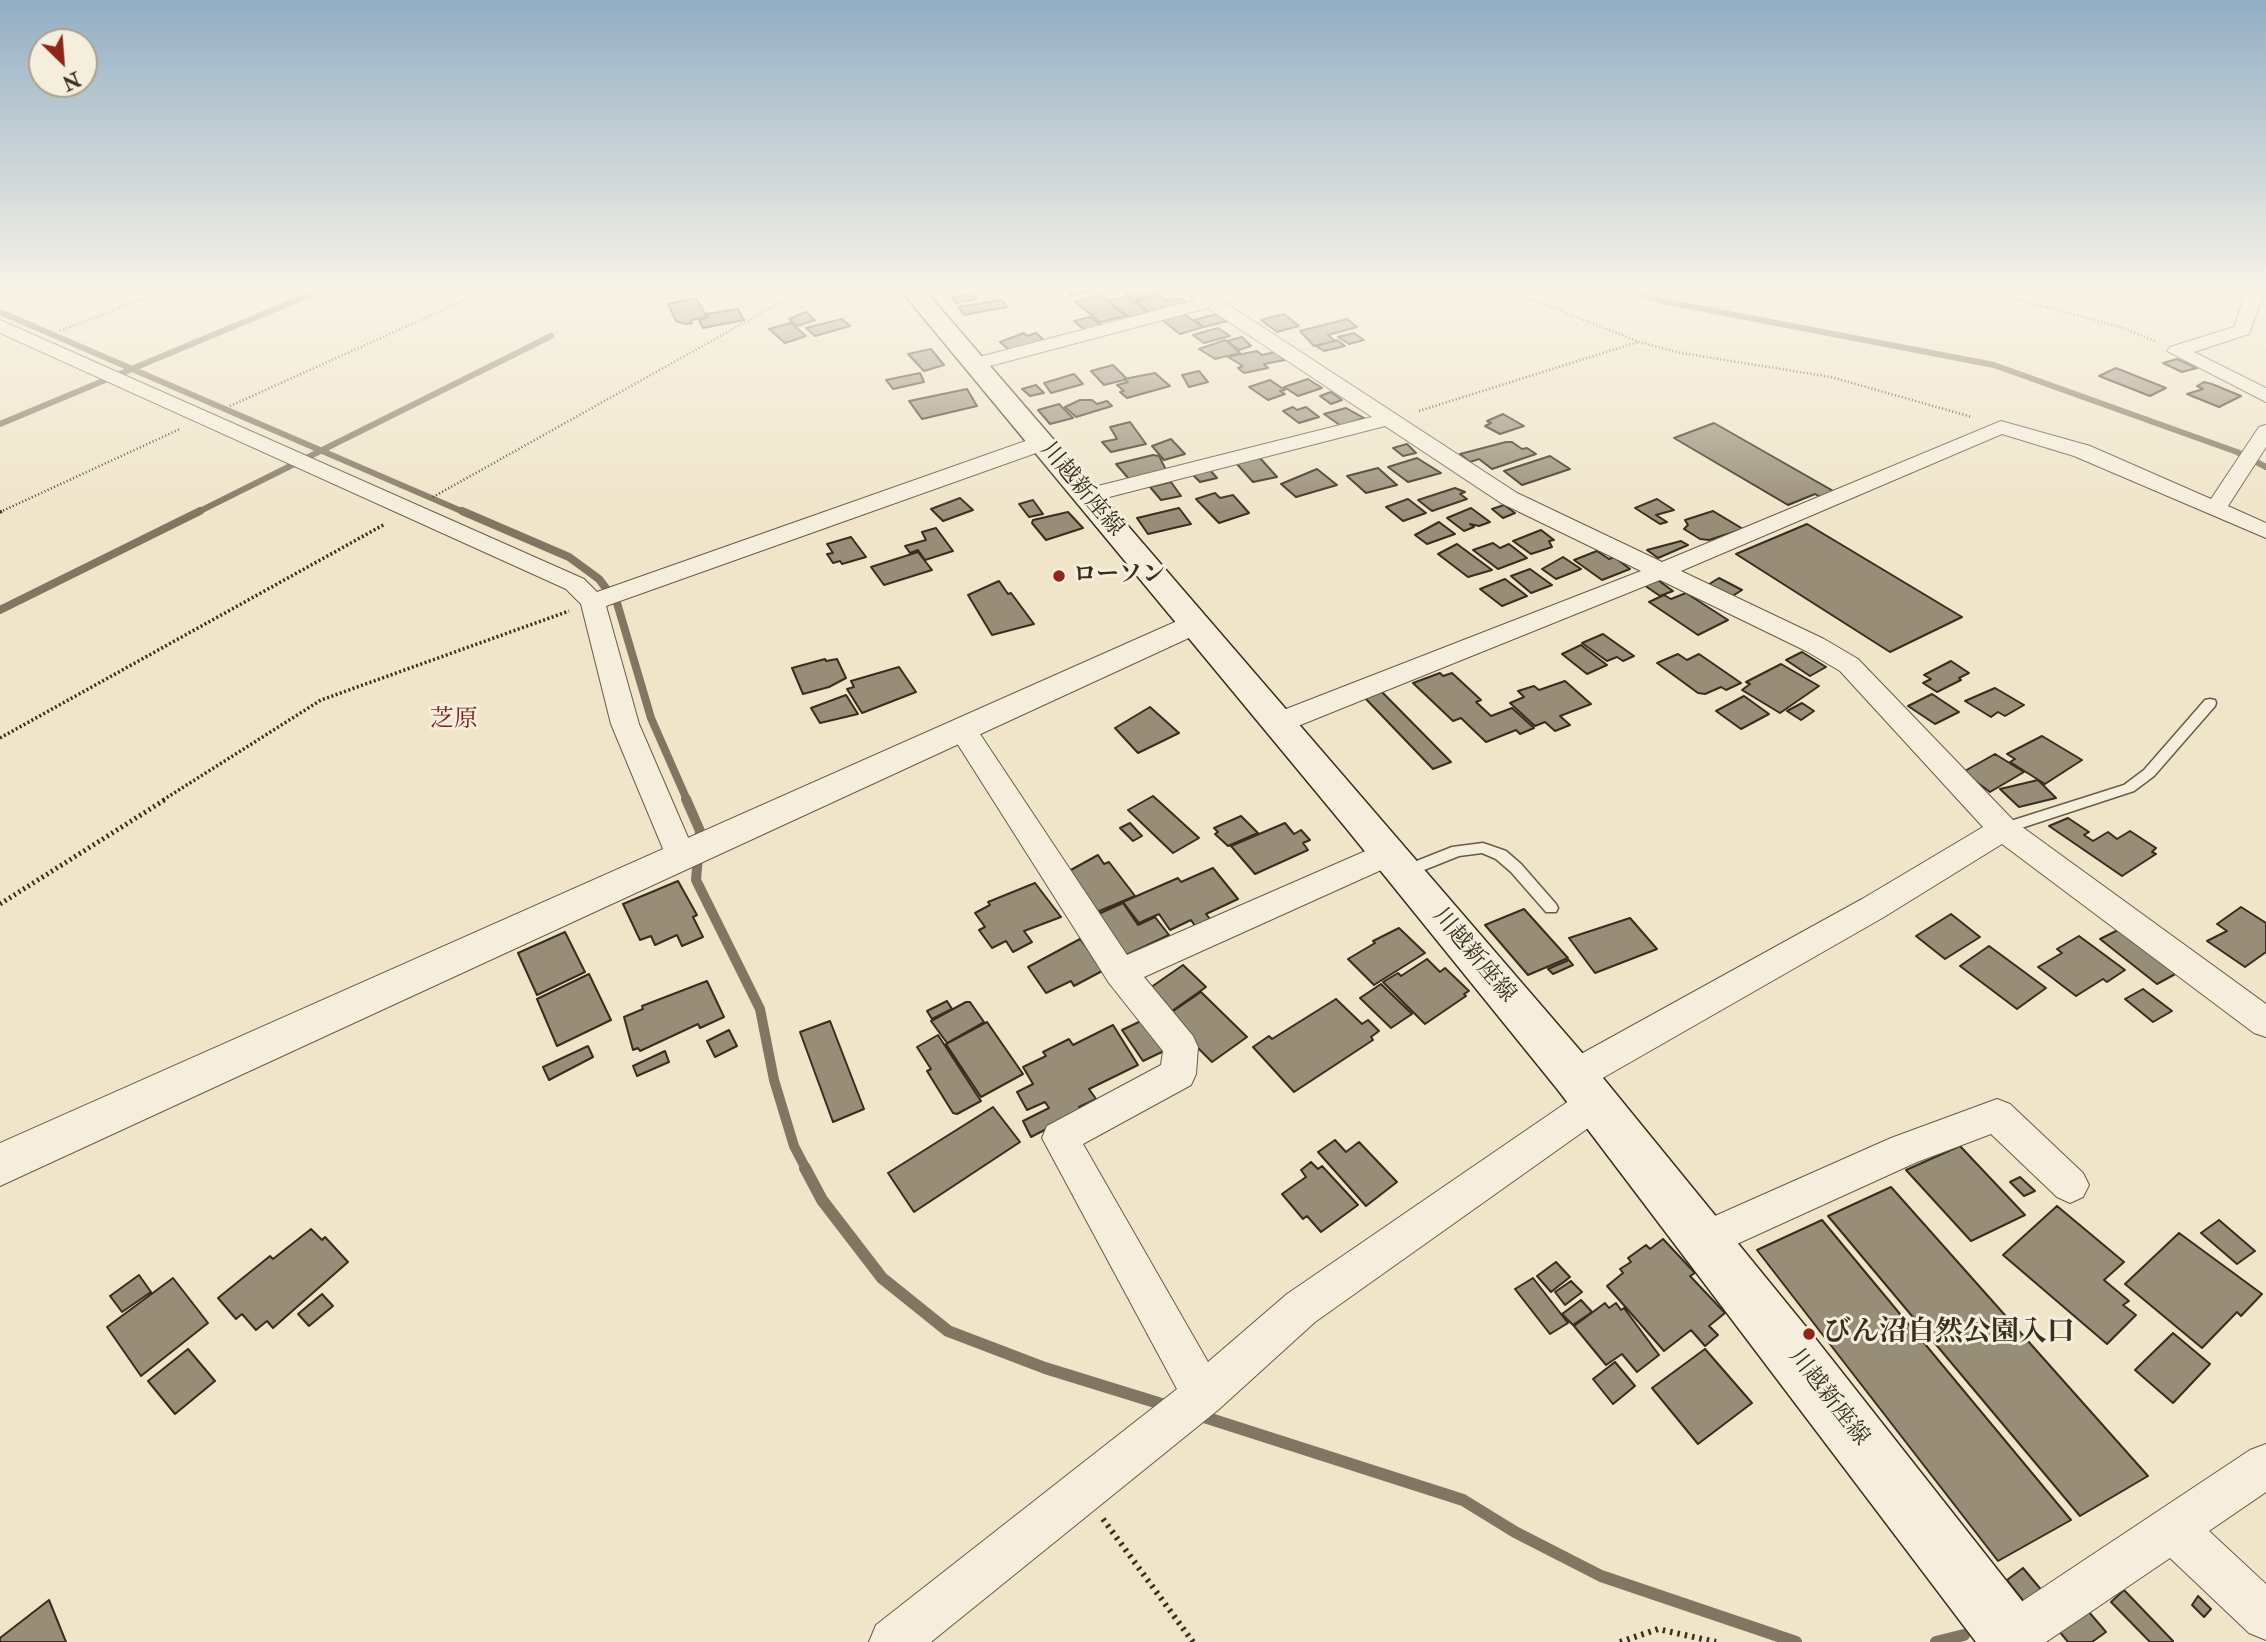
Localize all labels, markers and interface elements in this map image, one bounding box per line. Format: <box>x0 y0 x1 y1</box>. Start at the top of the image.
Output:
north arrow <box>28 28 98 98</box>
text: N <box>58 66 84 95</box>
street label: 川越新座線 <box>1033 437 1129 543</box>
place label: ローソン <box>1073 562 1165 590</box>
marker: ローソン <box>1051 568 1067 584</box>
district label: 芝原 <box>430 707 478 735</box>
street label: 川越新座線 <box>1425 903 1521 1009</box>
place label: びん沼自然公園入口 <box>1823 1317 2075 1351</box>
marker: びん沼自然公園入口 <box>1801 1326 1817 1342</box>
street label: 川越新座線 <box>1782 1344 1874 1452</box>

